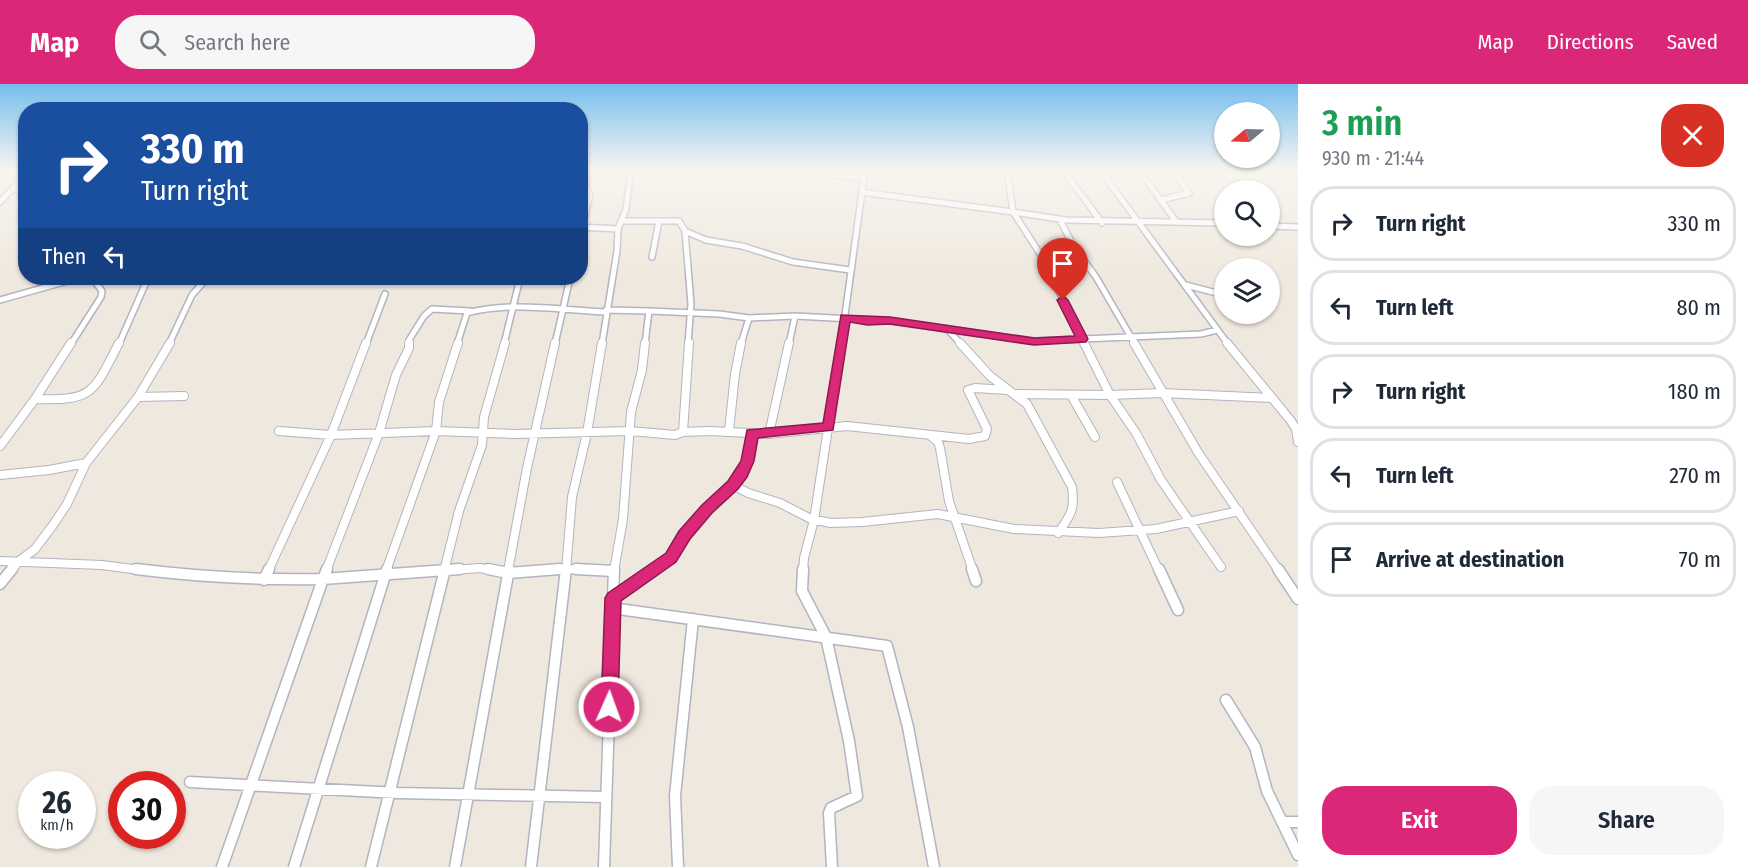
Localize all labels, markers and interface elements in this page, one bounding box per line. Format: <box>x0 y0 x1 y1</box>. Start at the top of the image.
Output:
search box <box>115 15 535 69</box>
text: Map <box>30 26 79 59</box>
icon: search <box>136 26 169 59</box>
text: Search here <box>184 29 290 56</box>
text: Map <box>1477 29 1514 55</box>
text: Directions <box>1547 29 1634 55</box>
text: Saved <box>1667 29 1718 55</box>
text: 3 min <box>1322 101 1402 145</box>
north arrow <box>1214 102 1280 168</box>
map controls <box>1214 102 1280 324</box>
button: close <box>1661 104 1724 167</box>
text: 330 m <box>141 124 244 174</box>
icon: right <box>42 126 120 204</box>
text: 930 m · 21:44 <box>1322 146 1424 170</box>
text: Turn right <box>141 175 249 207</box>
button: search <box>1214 180 1280 246</box>
icon: right <box>1325 207 1358 240</box>
text: Turn right <box>1376 210 1465 237</box>
text: 330 m <box>1668 210 1721 237</box>
pin <box>1037 238 1088 300</box>
icon: left <box>98 240 131 273</box>
text: Then <box>42 243 86 270</box>
icon: arrive <box>1046 247 1079 280</box>
button: layers <box>1214 258 1280 324</box>
icon: left <box>1325 291 1358 324</box>
text: Turn left <box>1376 294 1454 321</box>
text: 80 m <box>1676 294 1721 321</box>
icon: right <box>1325 375 1358 408</box>
text: Turn right <box>1376 378 1465 405</box>
text: 180 m <box>1668 378 1721 405</box>
icon: left <box>1325 459 1358 492</box>
text: Turn left <box>1376 462 1454 489</box>
text: 270 m <box>1669 462 1721 489</box>
icon: arrive <box>1325 543 1358 576</box>
text: Arrive at destination <box>1376 546 1564 573</box>
text: 70 m <box>1679 546 1721 573</box>
position arrow <box>577 675 641 739</box>
speed limit sign: 30 <box>108 771 186 849</box>
text: 26 <box>42 785 72 821</box>
button: Exit <box>1322 786 1517 855</box>
button: Share <box>1529 786 1724 855</box>
text: km/h <box>40 816 74 834</box>

